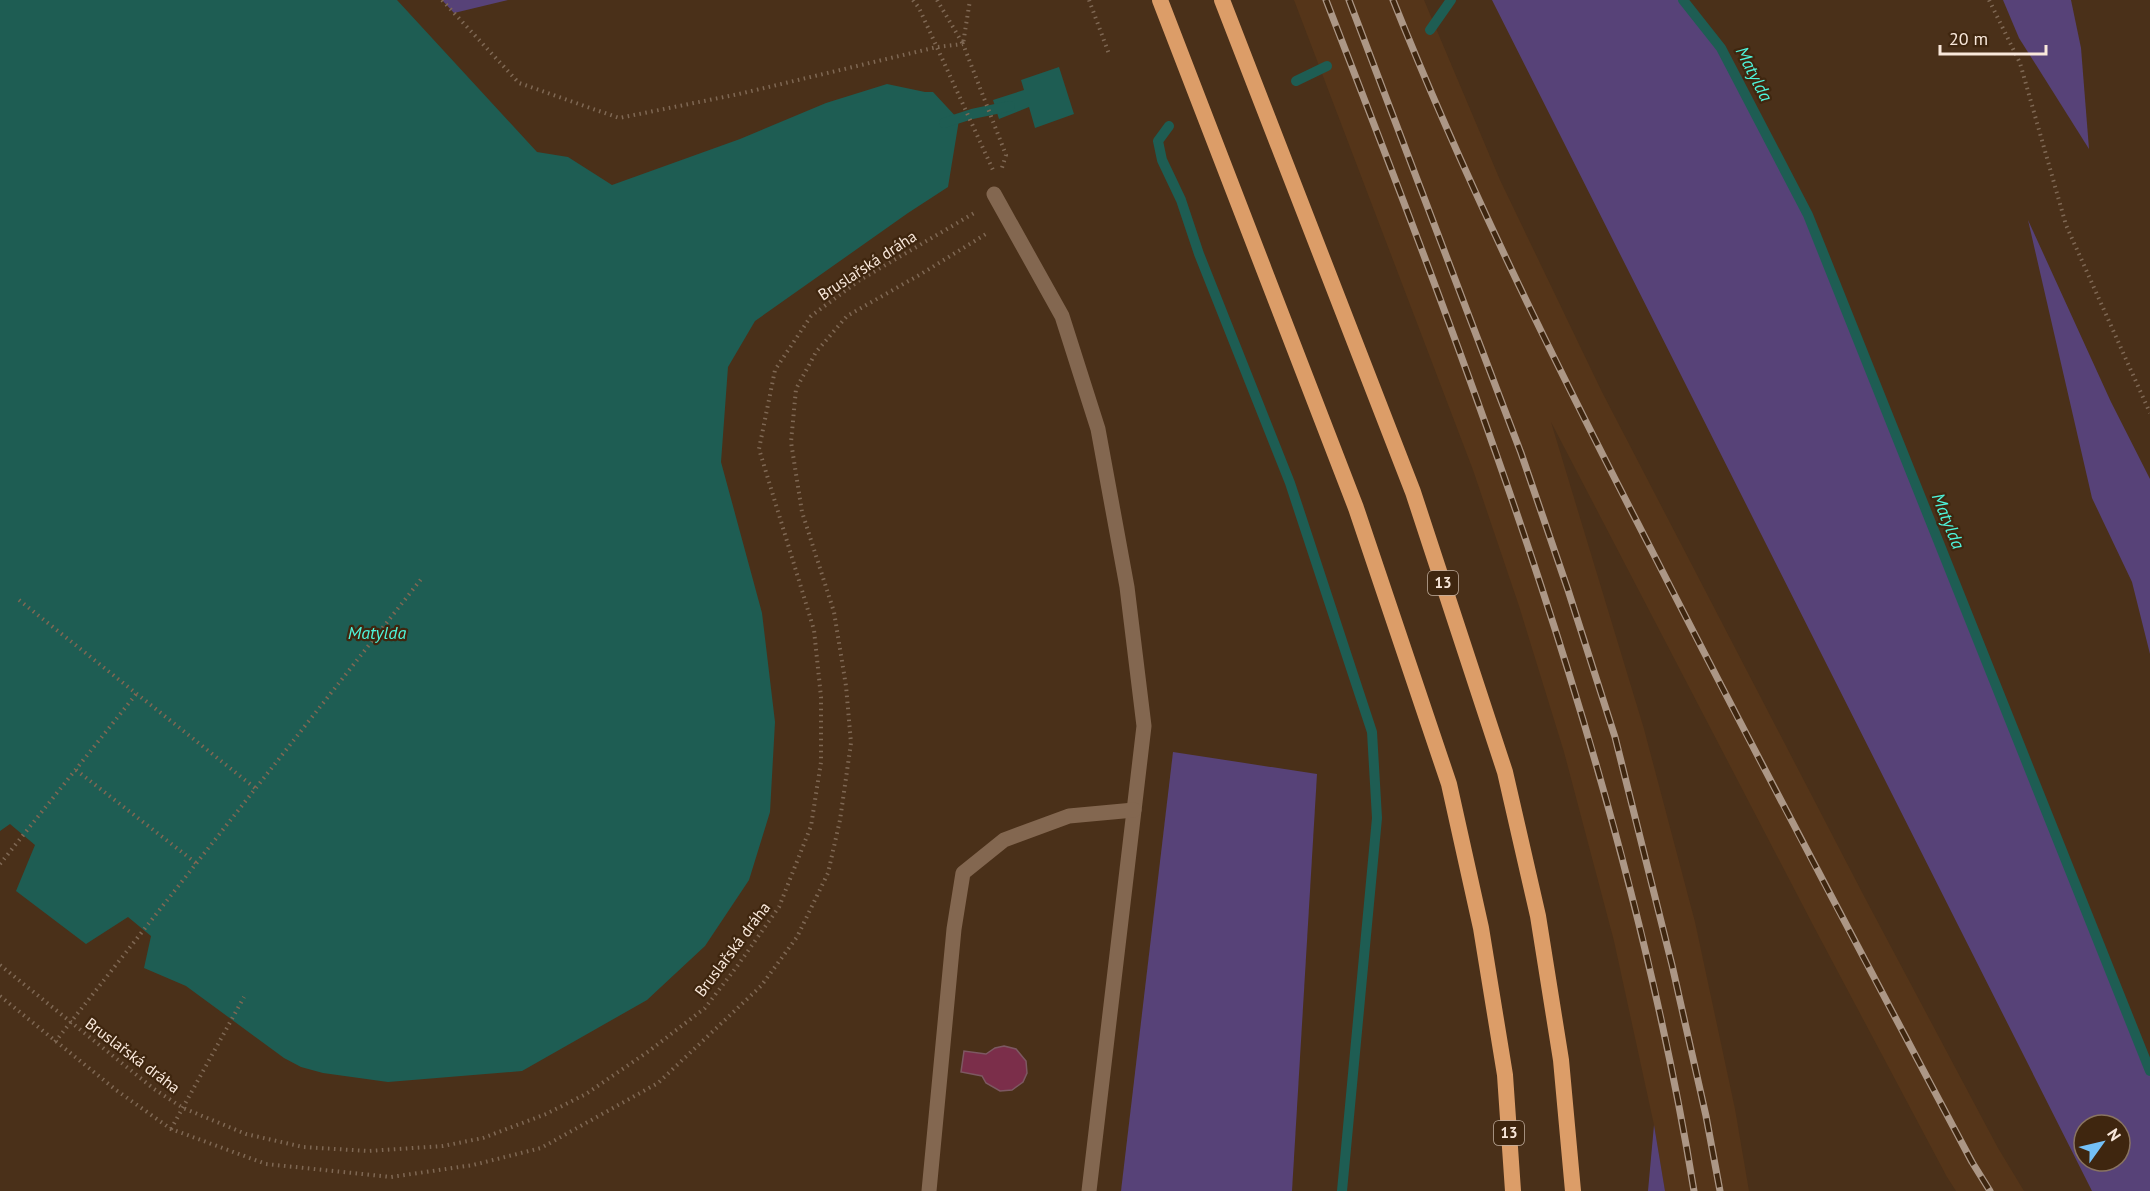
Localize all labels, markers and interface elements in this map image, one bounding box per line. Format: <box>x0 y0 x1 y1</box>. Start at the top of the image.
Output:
scale bar <box>1940 18 2046 56</box>
text: 20 m <box>1949 27 1988 50</box>
water label: Matylda <box>1731 42 1778 105</box>
street label: Bruslařská dráha <box>814 226 920 304</box>
water label: Matylda <box>1927 489 1970 553</box>
road number: 13 <box>1428 571 1458 595</box>
water label: Matylda <box>348 621 407 644</box>
street label: Bruslařská dráha <box>690 898 774 1000</box>
street label: Bruslařská dráha <box>82 1013 184 1097</box>
north arrow <box>2072 1113 2132 1173</box>
road number: 13 <box>1494 1121 1524 1145</box>
text: N <box>2103 1125 2126 1145</box>

